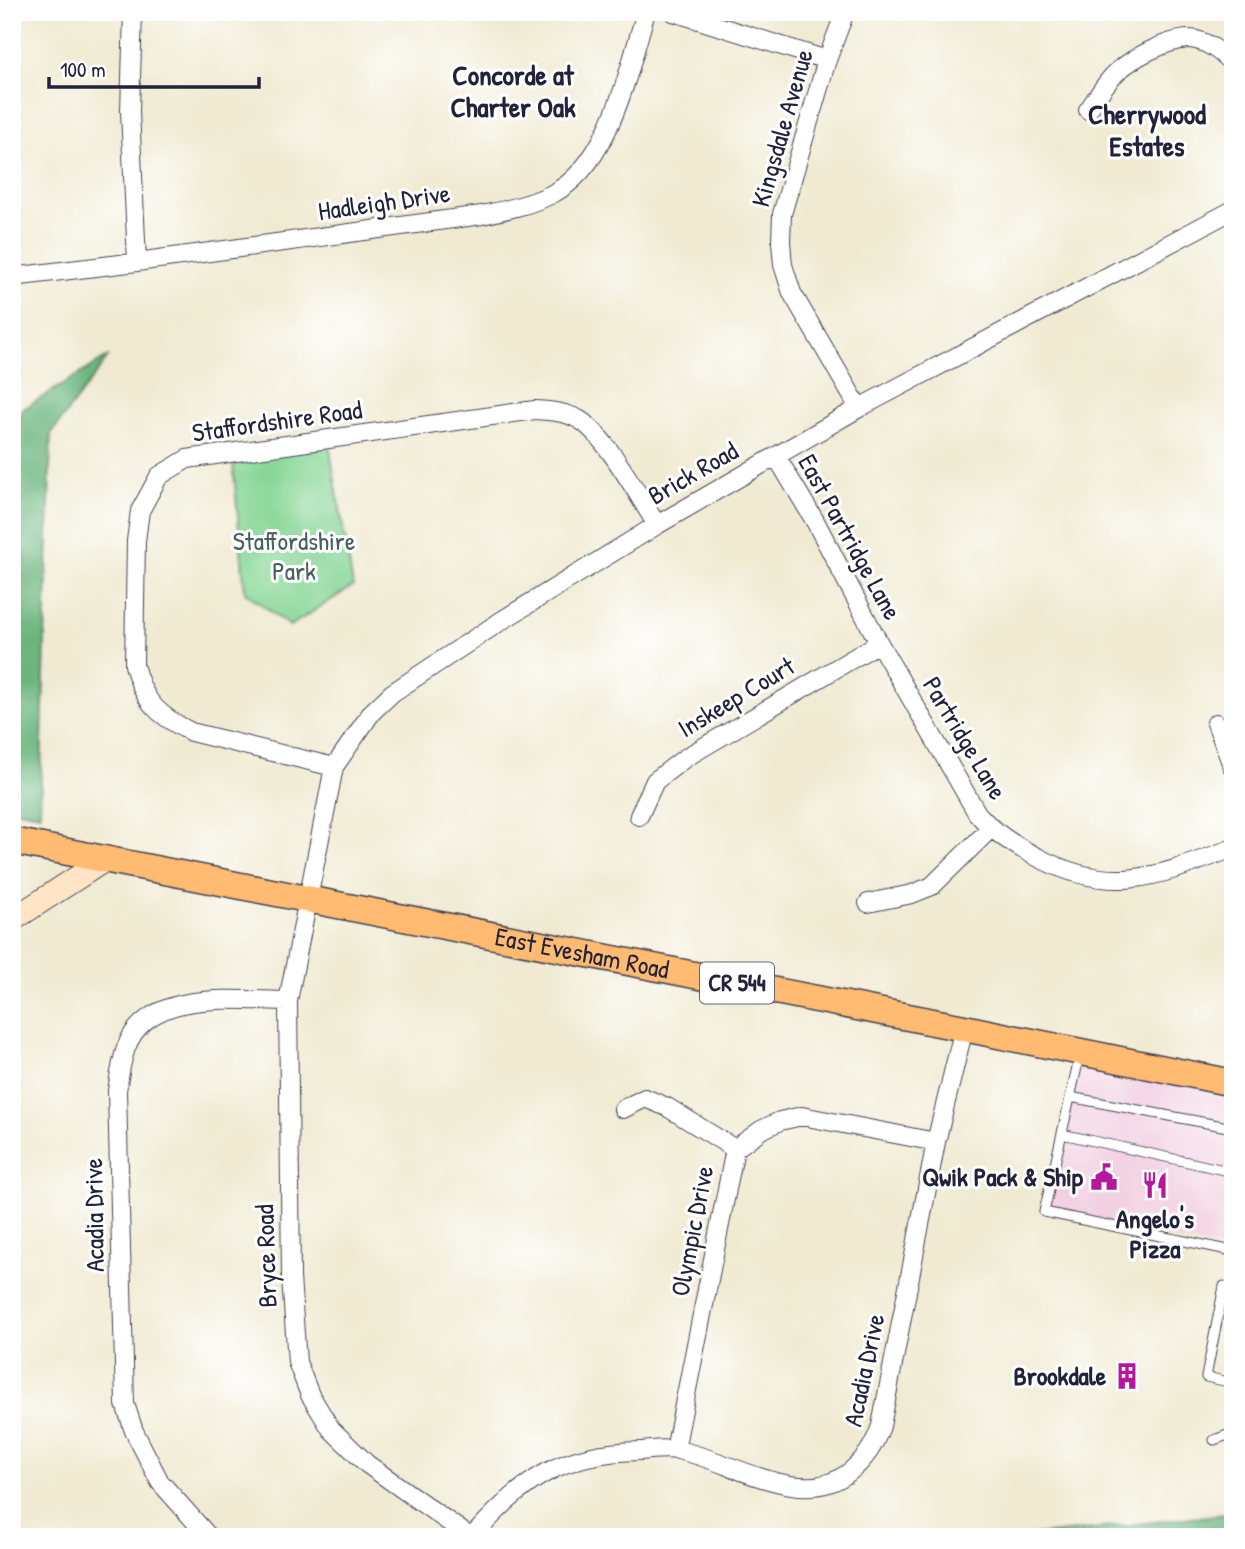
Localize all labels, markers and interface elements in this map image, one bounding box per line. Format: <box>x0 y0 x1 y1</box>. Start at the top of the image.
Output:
street label: Kingsdale Avenue <box>742 45 821 211</box>
scale bar <box>49 46 259 90</box>
text: 100 m <box>60 55 106 84</box>
district label: Concorde at Charter Oak <box>450 56 576 126</box>
district label: Cherrywood Estates <box>1088 95 1206 165</box>
street label: Hadleigh Drive <box>316 175 452 228</box>
street label: Staffordshire Road <box>190 391 364 450</box>
street label: Brick Road <box>641 433 744 512</box>
street label: East Partridge Lane <box>791 448 910 626</box>
park label: Staffordshire Park <box>233 523 355 588</box>
street label: Inskeep Court <box>671 647 802 745</box>
street label: Partridge Lane <box>915 670 1016 806</box>
street label: East Evesham Road <box>492 918 672 987</box>
road number: CR 544 <box>700 962 774 1003</box>
street label: Acadia Drive <box>75 1158 112 1272</box>
place label: Qwik Pack & Ship <box>922 1159 1084 1195</box>
public building icon: Qwik Pack & Ship <box>1089 1162 1119 1192</box>
street label: Olympic Drive <box>662 1163 721 1299</box>
restaurant icon: Angelo's Pizza <box>1140 1170 1170 1200</box>
place label: Angelo's Pizza <box>1116 1201 1194 1266</box>
street label: Bryce Road <box>246 1204 285 1308</box>
street label: Acadia Drive <box>835 1310 892 1429</box>
place label: Brookdale <box>1013 1358 1107 1393</box>
building icon: Brookdale <box>1112 1361 1142 1391</box>

